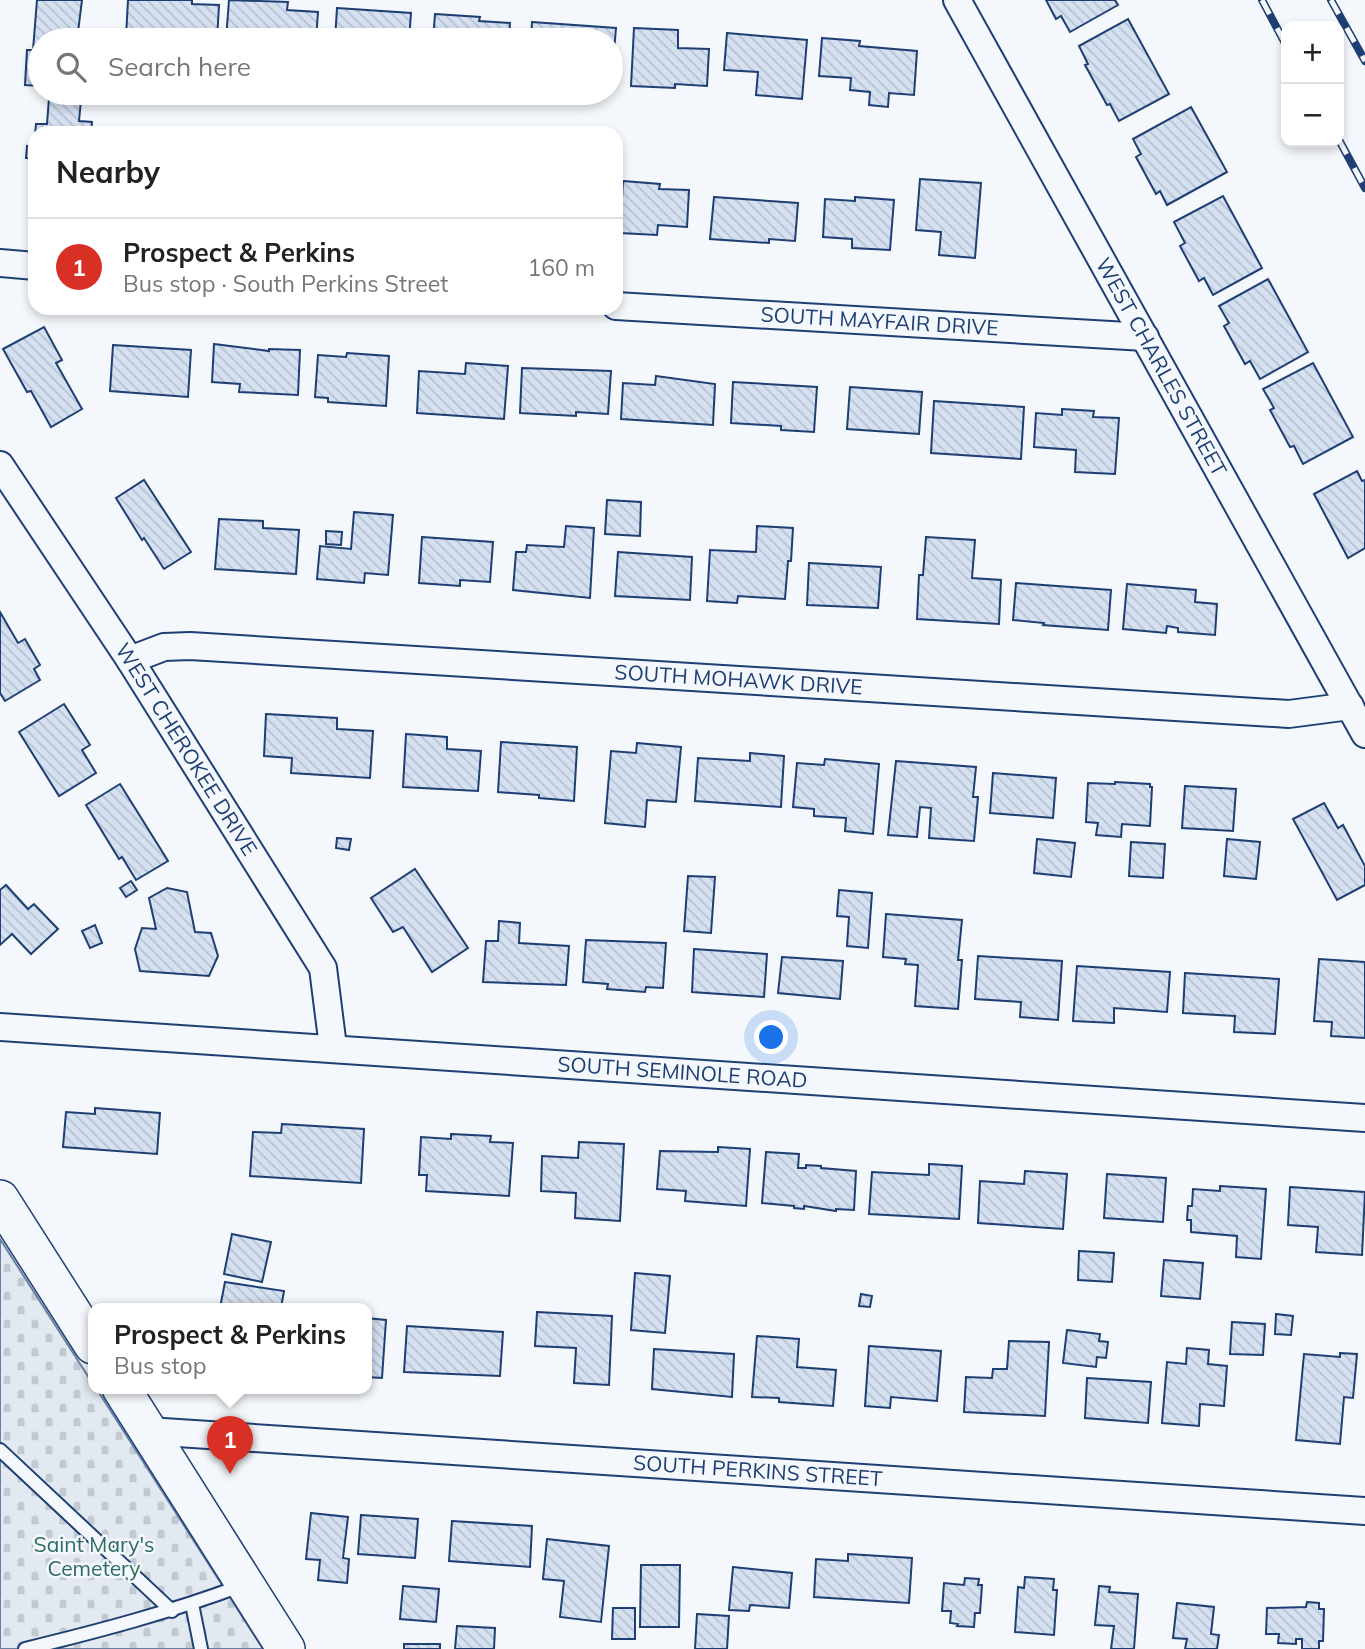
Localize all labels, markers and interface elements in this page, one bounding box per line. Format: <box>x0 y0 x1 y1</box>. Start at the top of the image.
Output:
map controls <box>1281 21 1344 147</box>
button: + <box>1281 21 1344 84</box>
search box <box>28 28 623 105</box>
icon: search <box>52 48 90 86</box>
text: Search here <box>108 50 251 83</box>
button: − <box>1281 84 1344 147</box>
text: Nearby <box>56 153 160 191</box>
text: Prospect & Perkins <box>123 236 355 269</box>
text: 1 <box>72 253 86 282</box>
text: 160 m <box>527 253 595 282</box>
street label: WEST CHARLES STREET <box>1091 253 1233 481</box>
text: Bus stop · South Perkins Street <box>123 269 448 298</box>
street label: SOUTH MAYFAIR DRIVE <box>760 300 999 340</box>
street label: WEST CHEROKEE DRIVE <box>110 638 263 860</box>
street label: SOUTH MOHAWK DRIVE <box>614 658 863 700</box>
your location <box>754 1020 788 1054</box>
street label: SOUTH SEMINOLE ROAD <box>557 1050 808 1093</box>
popup <box>88 1303 372 1394</box>
text: Prospect & Perkins <box>114 1318 346 1351</box>
text: Bus stop <box>114 1351 206 1380</box>
pin: 1 <box>207 1416 253 1474</box>
street label: SOUTH PERKINS STREET <box>632 1449 883 1491</box>
park label: Saint Mary's Cemetery <box>34 1531 154 1581</box>

